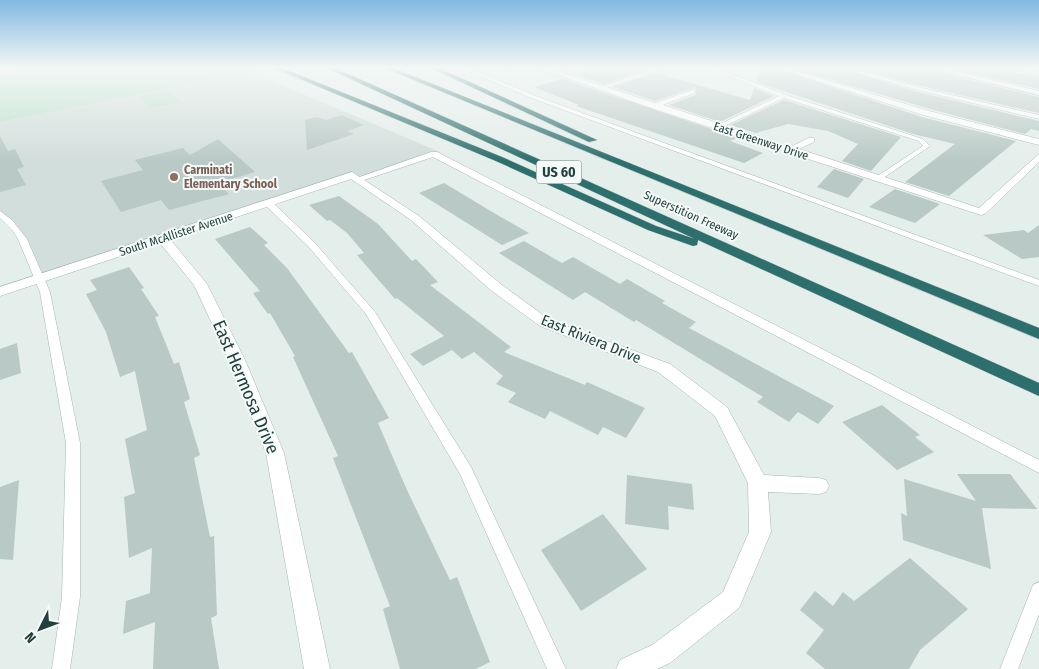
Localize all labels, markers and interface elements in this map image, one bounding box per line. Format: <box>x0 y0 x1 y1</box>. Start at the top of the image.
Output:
street label: East Greenway Drive <box>712 119 810 163</box>
road number: US 60 <box>536 160 582 183</box>
place label: Carminati Elementary School <box>184 163 278 191</box>
marker: Carminati Elementary School <box>168 171 180 183</box>
street label: Superstition Freeway <box>641 188 741 242</box>
street label: South McAllister Avenue <box>117 209 235 259</box>
street label: East Riviera Drive <box>538 311 644 367</box>
street label: East Hermosa Drive <box>208 317 284 457</box>
north arrow <box>15 604 65 654</box>
text: N <box>22 629 40 646</box>

